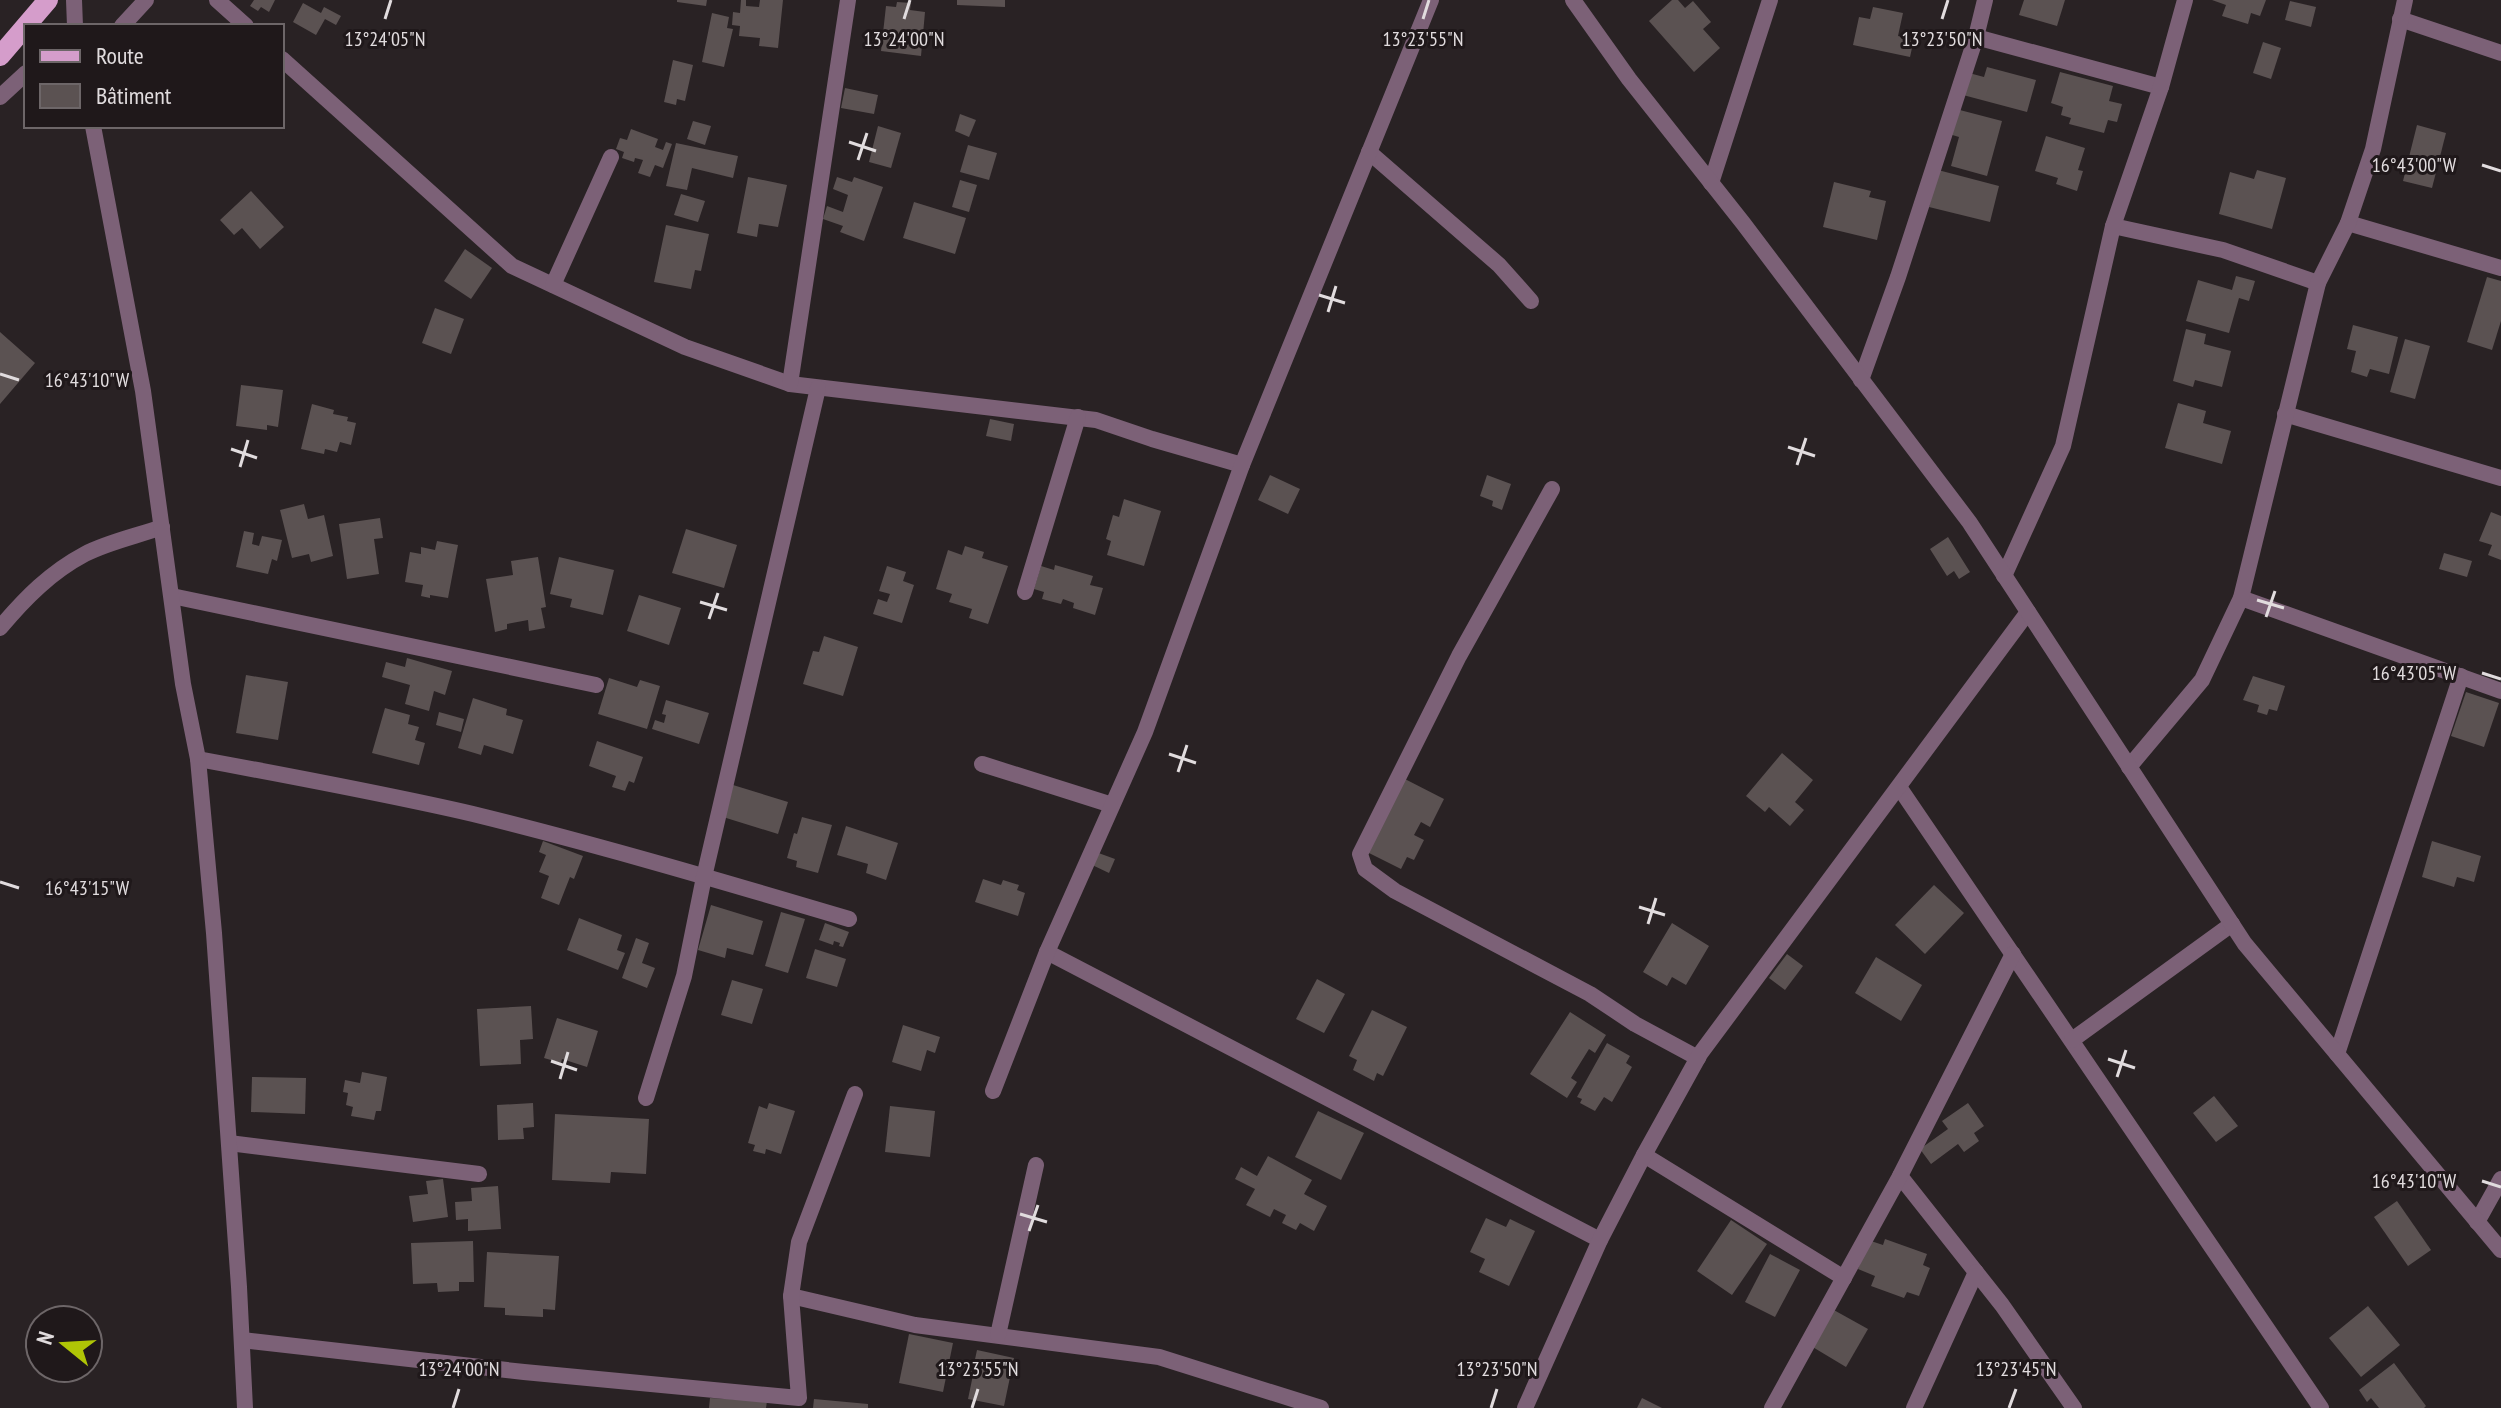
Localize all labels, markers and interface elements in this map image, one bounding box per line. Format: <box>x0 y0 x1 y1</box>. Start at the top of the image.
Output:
legend <box>24 24 284 128</box>
text: 13°24'05"N <box>345 26 425 52</box>
text: 13°24'00"N <box>864 26 944 52</box>
text: 13°23'55"N <box>1383 26 1463 52</box>
text: 13°23'50"N <box>1902 26 1982 52</box>
text: Route <box>96 40 144 71</box>
text: Bâtiment <box>96 80 172 111</box>
text: 16°43'00"W <box>2372 152 2457 178</box>
text: 16°43'10"W <box>45 367 130 393</box>
text: 16°43'05"W <box>2372 660 2457 686</box>
text: 16°43'15"W <box>45 875 130 901</box>
text: 16°43'10"W <box>2372 1168 2457 1194</box>
north arrow <box>24 1304 104 1384</box>
text: N <box>30 1328 60 1348</box>
text: 13°24'00"N <box>419 1356 499 1382</box>
text: 13°23'55"N <box>938 1356 1018 1382</box>
text: 13°23'50"N <box>1457 1356 1537 1382</box>
text: 13°23'45"N <box>1976 1356 2056 1382</box>

